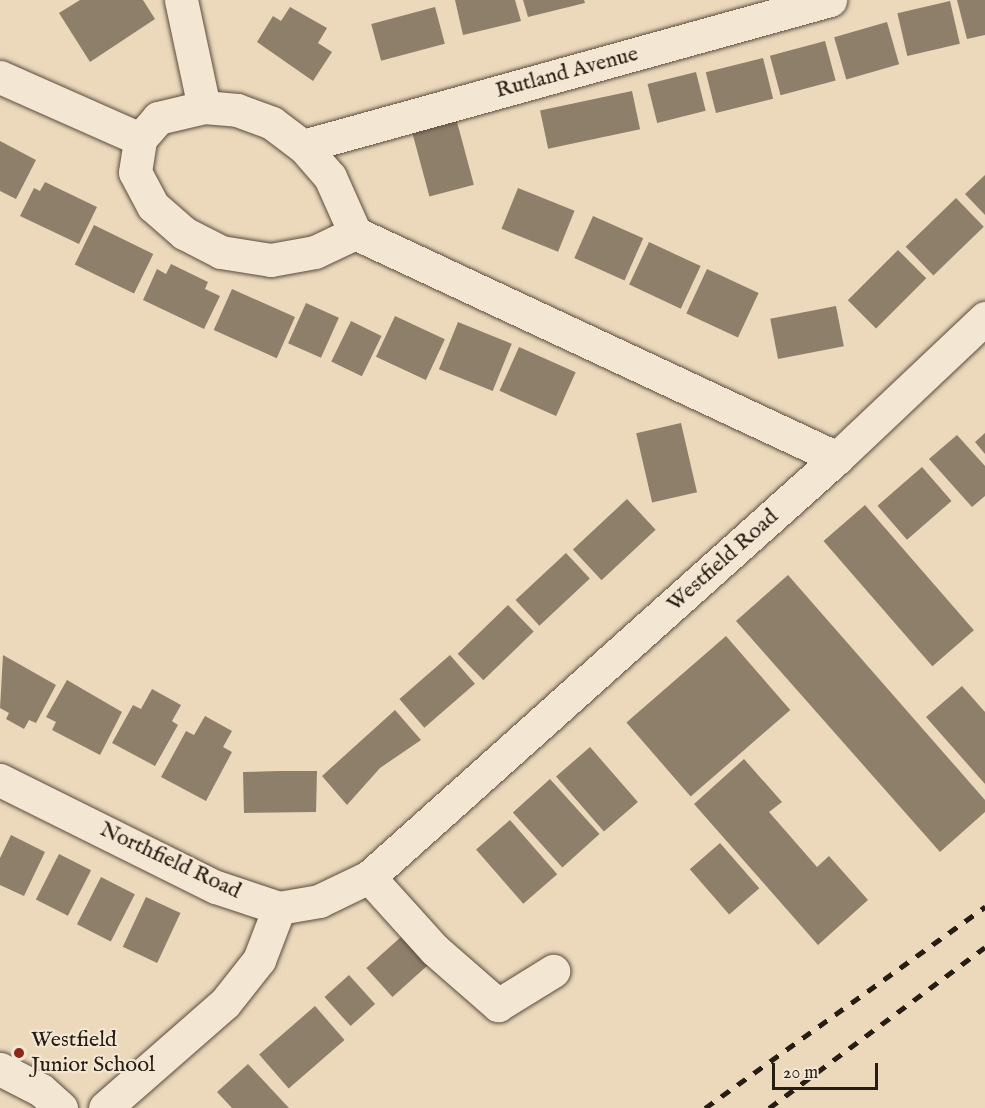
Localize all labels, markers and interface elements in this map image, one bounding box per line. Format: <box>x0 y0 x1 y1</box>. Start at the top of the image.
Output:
street label: Rutland Avenue <box>493 41 641 105</box>
street label: Westfield Road <box>662 504 784 618</box>
street label: Northfield Road <box>95 817 245 905</box>
place label: Westfield Junior School <box>31 1027 155 1078</box>
marker: Westfield Junior School <box>12 1046 26 1060</box>
scale bar <box>775 1051 882 1089</box>
text: 20 m <box>783 1062 818 1085</box>

